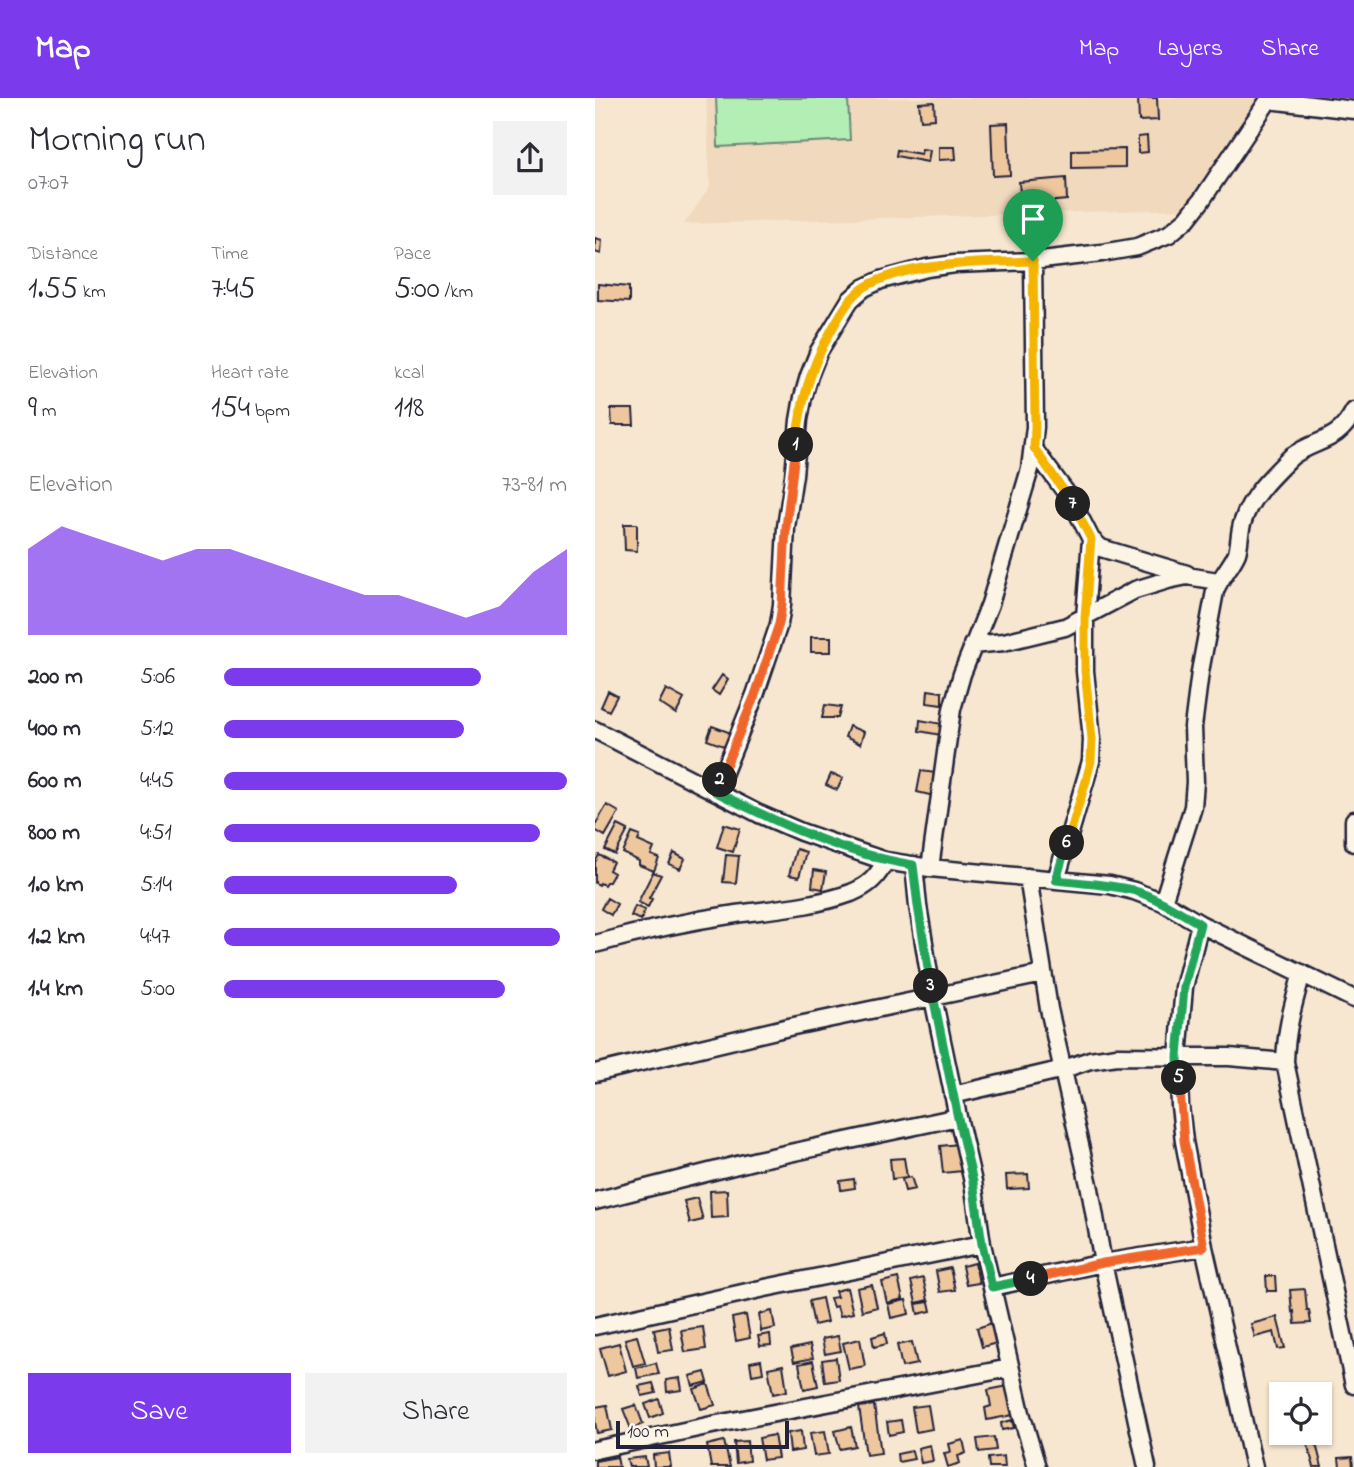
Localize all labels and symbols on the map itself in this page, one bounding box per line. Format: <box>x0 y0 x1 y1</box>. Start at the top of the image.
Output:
pin <box>1003 189 1063 261</box>
pin: 1 <box>779 428 813 462</box>
pin: 7 <box>1056 486 1091 522</box>
pin: 2 <box>703 762 737 798</box>
pin: 6 <box>1049 826 1085 860</box>
pin: 3 <box>913 968 949 1004</box>
pin: 5 <box>1161 1060 1197 1096</box>
pin: 4 <box>1013 1262 1048 1296</box>
scale bar <box>616 1418 789 1450</box>

